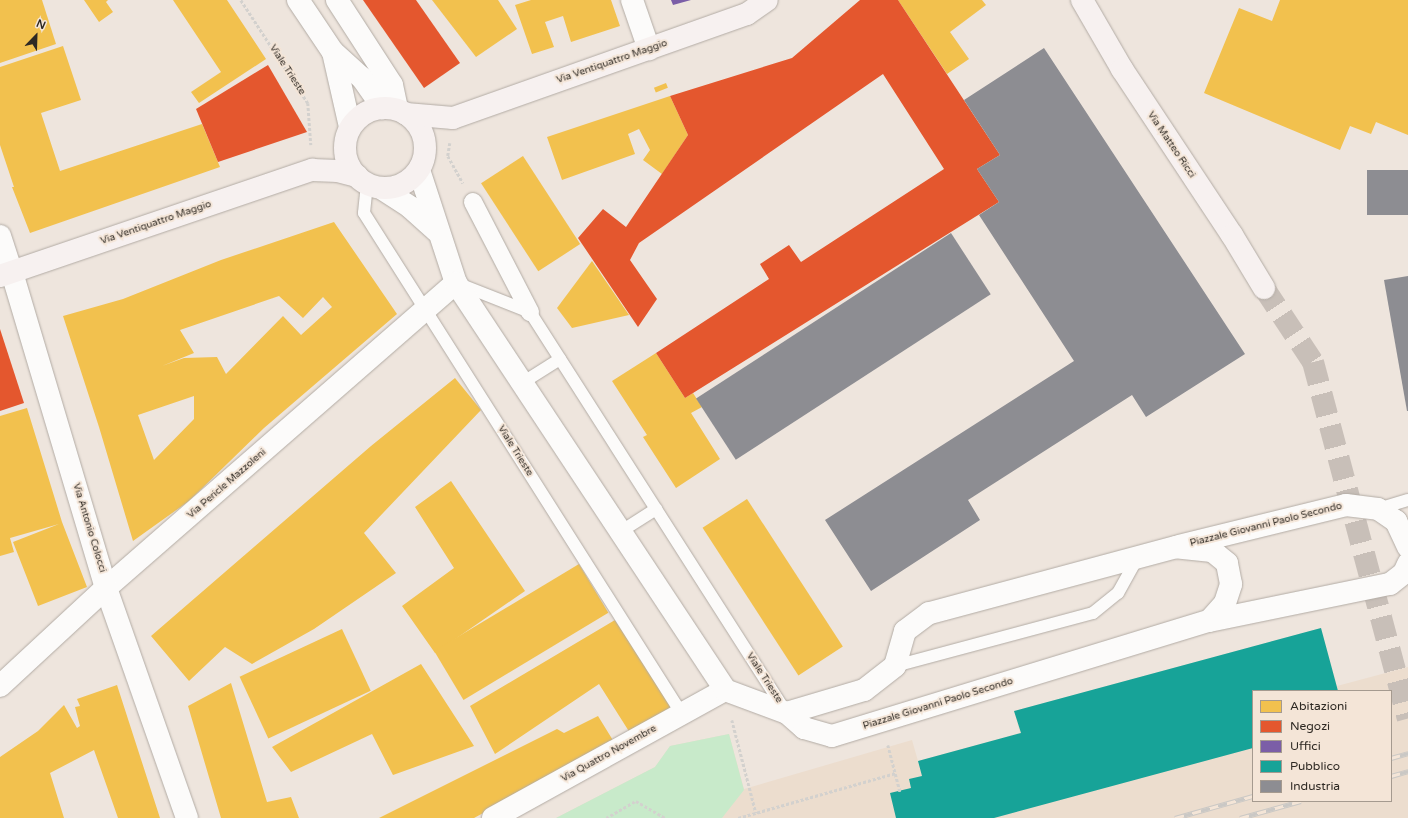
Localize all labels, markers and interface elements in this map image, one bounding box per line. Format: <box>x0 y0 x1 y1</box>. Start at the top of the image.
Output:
north arrow <box>16 16 56 56</box>
text: N <box>34 17 47 32</box>
street label: Via Ventiquattro Maggio <box>555 37 669 87</box>
street label: Viale Trieste <box>266 43 308 97</box>
street label: Via Matteo Ricci <box>1144 110 1198 180</box>
street label: Via Ventiquattro Maggio <box>99 198 213 248</box>
street label: Viale Trieste <box>495 424 535 478</box>
street label: Via Pericle Mazzoleni <box>185 447 269 521</box>
street label: Via Antonio Colocci <box>70 482 108 574</box>
street label: Piazzale Giovanni Paolo Secondo <box>1189 500 1343 550</box>
street label: Viale Trieste <box>743 651 785 705</box>
street label: Piazzale Giovanni Paolo Secondo <box>862 675 1014 733</box>
legend <box>1252 690 1392 802</box>
text: Abitazioni <box>1290 699 1347 713</box>
text: Negozi <box>1290 719 1330 733</box>
street label: Via Quattro Novembre <box>559 723 659 785</box>
text: Uffici <box>1290 739 1321 753</box>
text: Pubblico <box>1290 759 1340 773</box>
text: Industria <box>1290 779 1340 793</box>

